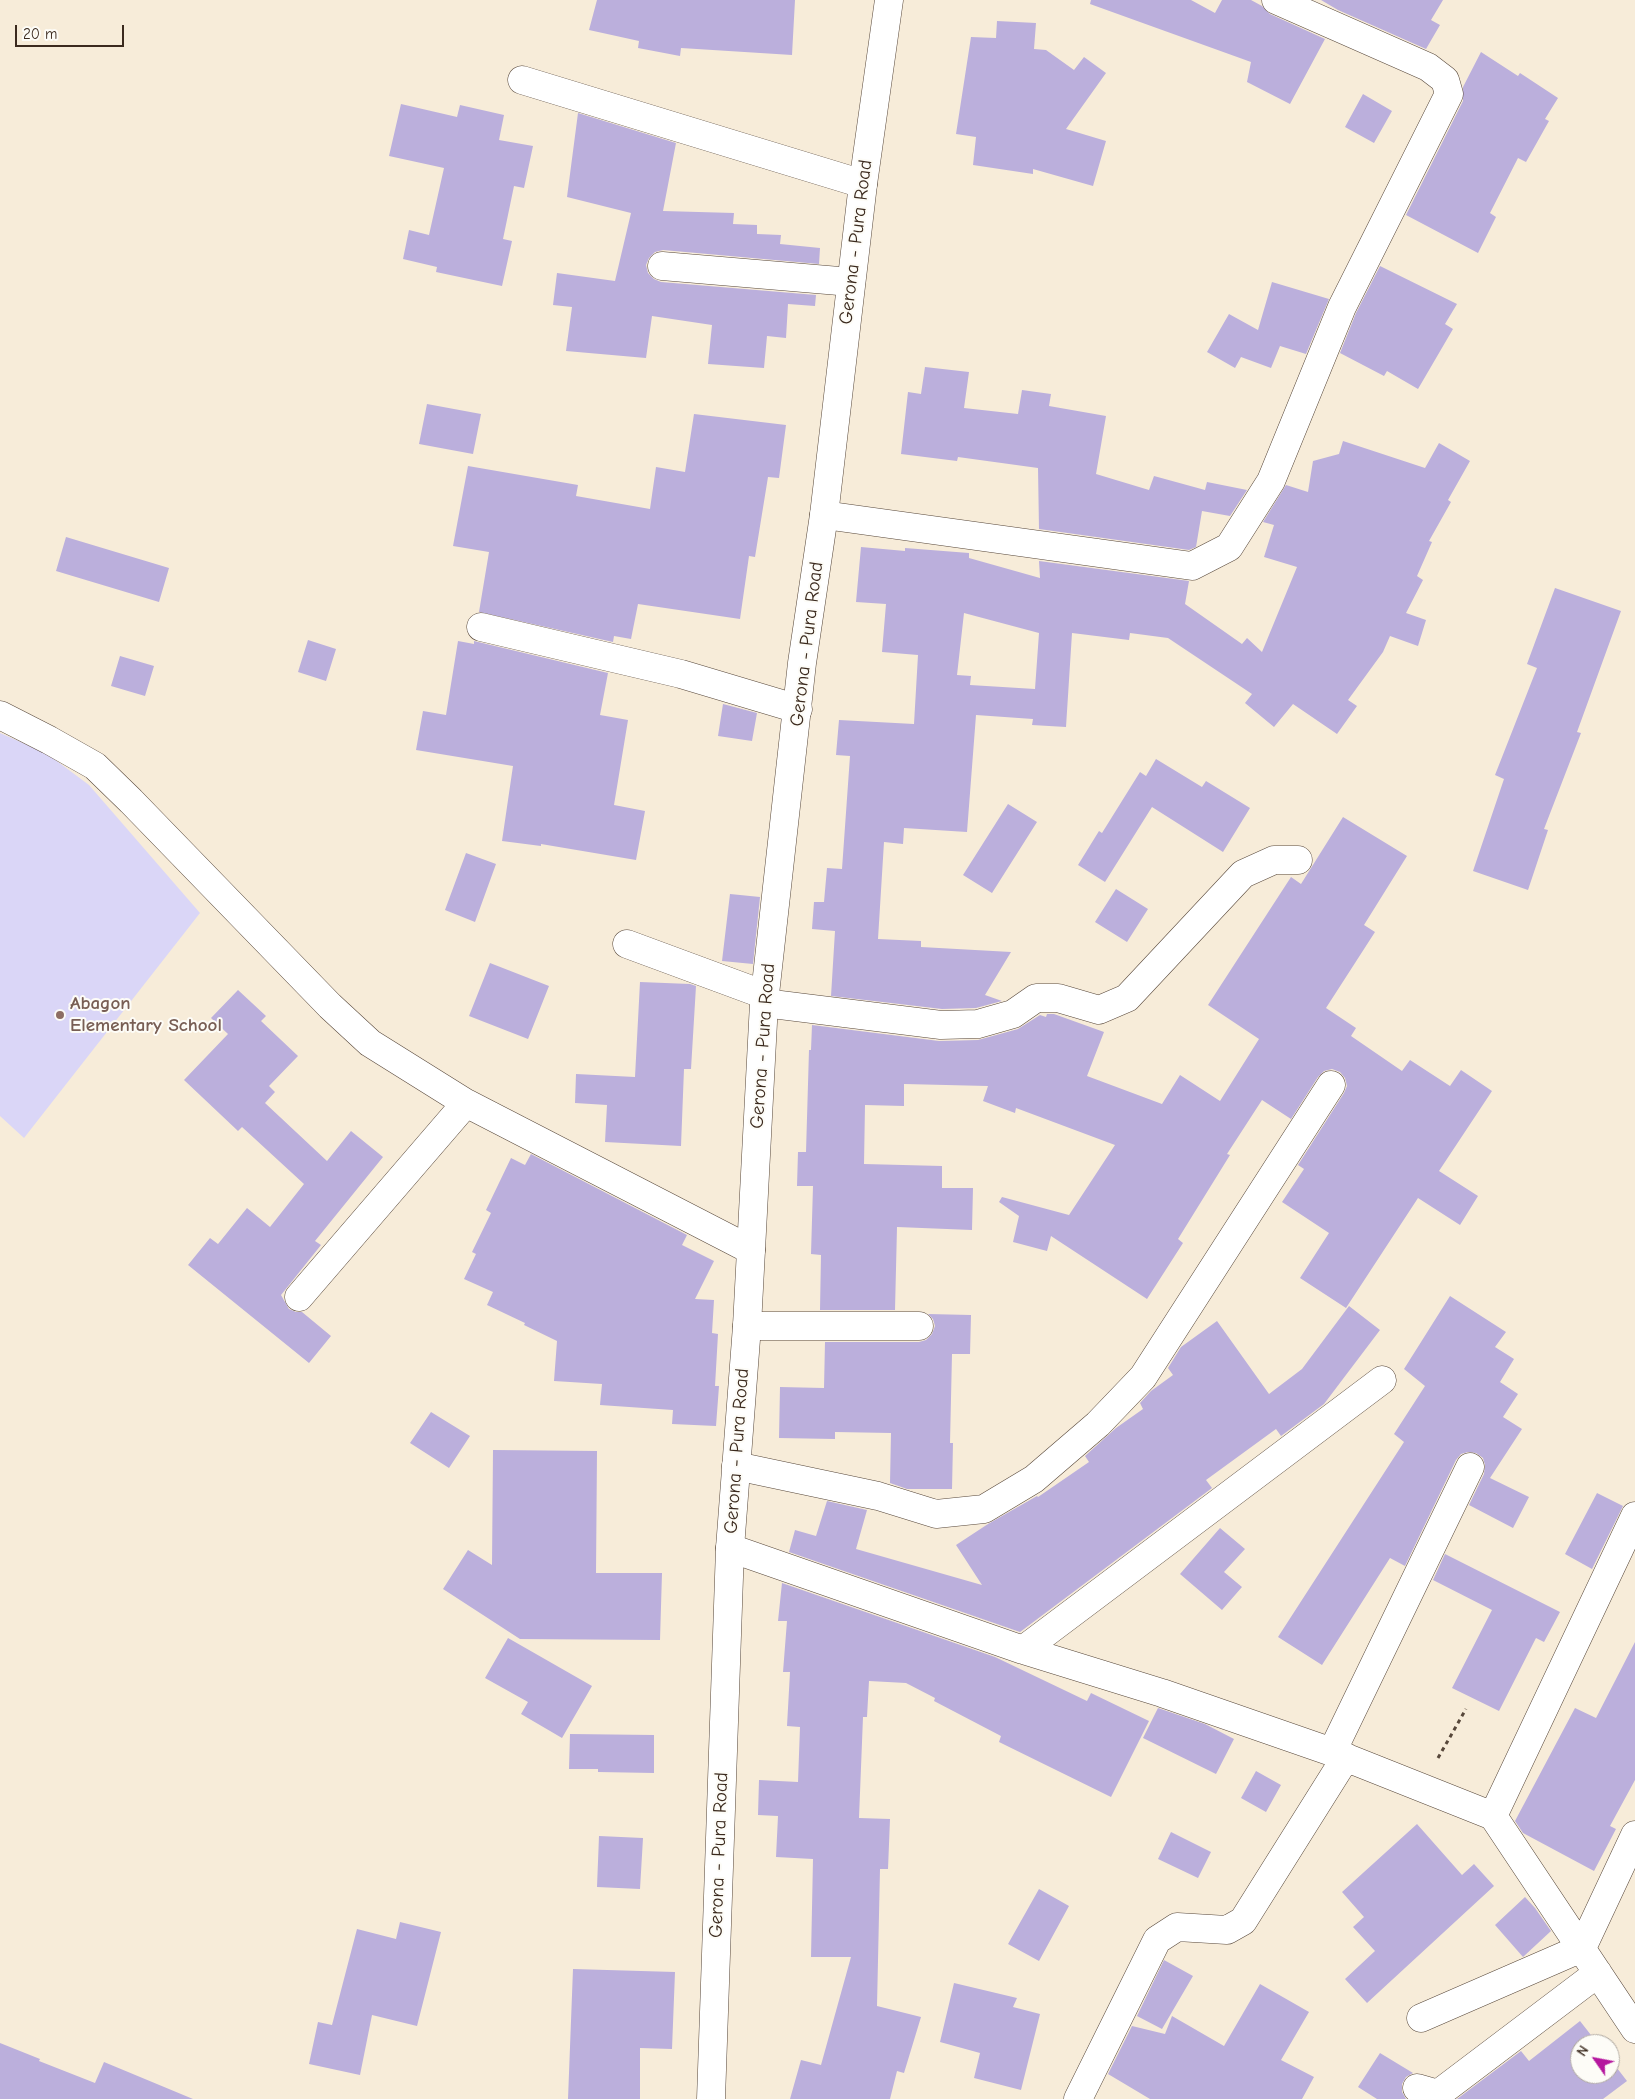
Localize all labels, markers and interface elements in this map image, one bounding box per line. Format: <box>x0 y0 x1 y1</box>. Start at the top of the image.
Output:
scale bar <box>18 15 126 47</box>
text: 20 m <box>23 25 57 43</box>
street label: Gerona - Pura Road <box>835 158 877 326</box>
street label: Gerona - Pura Road <box>786 560 828 728</box>
street label: Gerona - Pura Road <box>746 963 780 1129</box>
place label: Abagon Elementary School <box>70 993 222 1037</box>
marker: Abagon Elementary School <box>54 1009 66 1021</box>
street label: Gerona - Pura Road <box>720 1368 754 1534</box>
street label: Gerona - Pura Road <box>705 1772 733 1938</box>
north arrow <box>1570 2034 1620 2084</box>
text: N <box>1573 2043 1592 2060</box>

